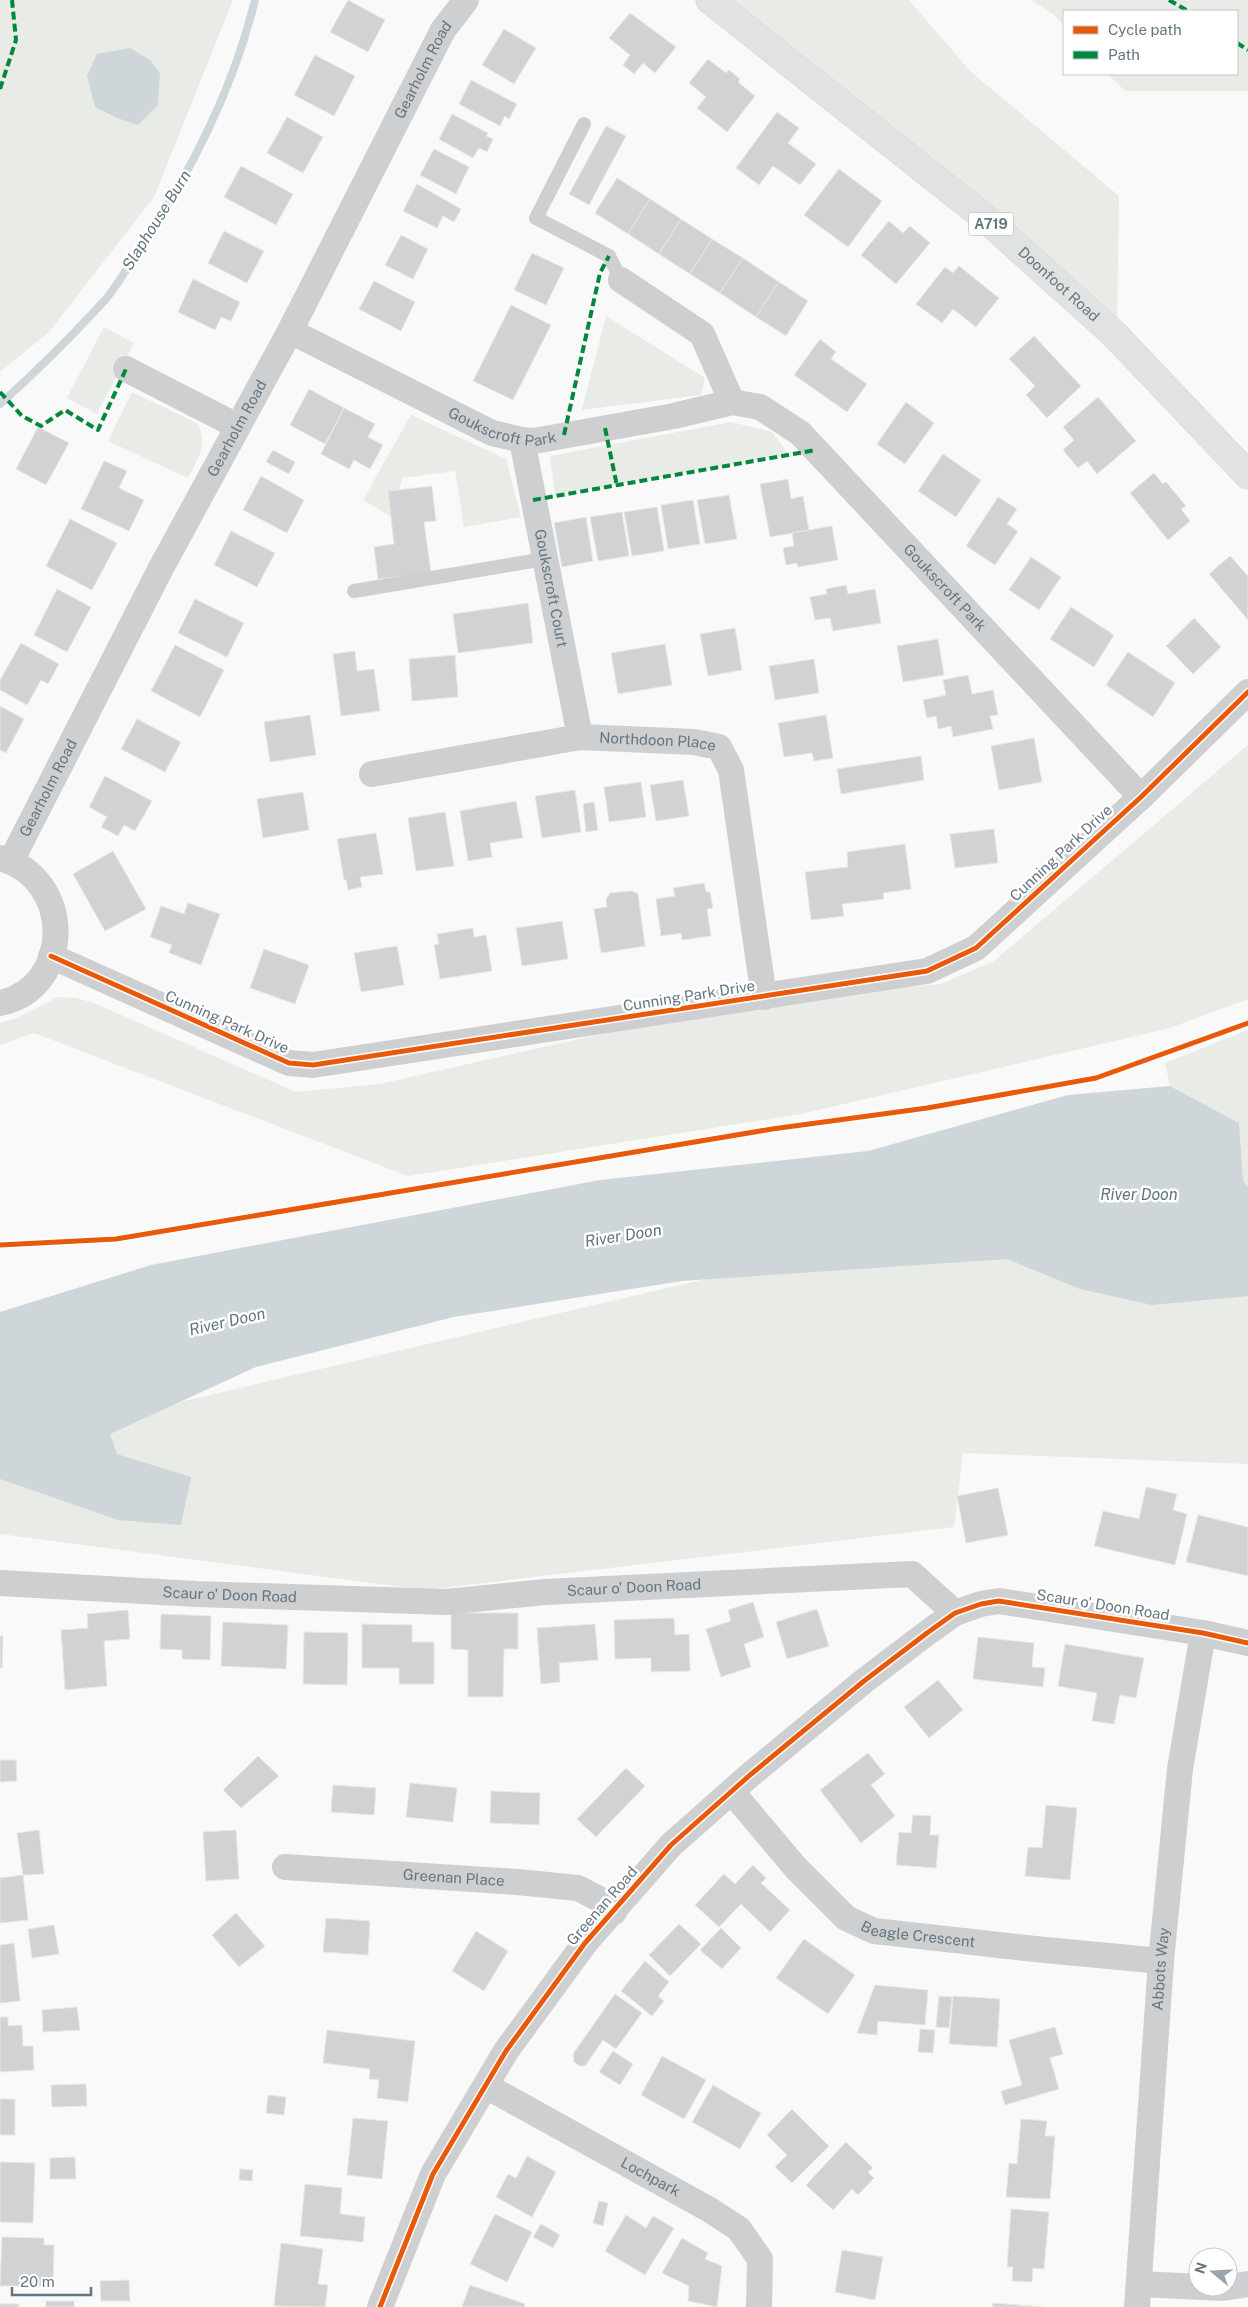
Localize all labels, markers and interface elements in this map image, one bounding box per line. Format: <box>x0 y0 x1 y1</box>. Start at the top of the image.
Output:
legend <box>1063 10 1238 75</box>
street label: Gearholm Road <box>390 17 455 121</box>
text: Cycle path <box>1108 21 1182 38</box>
text: Path <box>1108 46 1140 63</box>
water label: Slaphouse Burn <box>118 167 195 274</box>
road number: A719 <box>968 212 1014 235</box>
street label: Doonfoot Road <box>1015 243 1103 325</box>
street label: Gearholm Road <box>203 377 270 479</box>
street label: Goukscroft Park <box>446 403 557 449</box>
street label: Goukscroft Court <box>532 527 571 649</box>
street label: Goukscroft Park <box>900 540 990 634</box>
street label: Northdoon Place <box>599 729 717 754</box>
street label: Gearholm Road <box>16 736 80 839</box>
street label: Cunning Park Drive <box>1006 801 1115 904</box>
street label: Cunning Park Drive <box>622 977 756 1014</box>
street label: Cunning Park Drive <box>163 987 292 1056</box>
water label: River Doon <box>1100 1185 1178 1204</box>
water label: River Doon <box>583 1220 663 1251</box>
water label: River Doon <box>187 1304 267 1339</box>
street label: Scaur o' Doon Road <box>566 1575 702 1599</box>
street label: Scaur o' Doon Road <box>162 1583 297 1605</box>
street label: Scaur o' Doon Road <box>1035 1586 1171 1623</box>
street label: Greenan Road <box>563 1863 640 1948</box>
street label: Greenan Place <box>402 1866 505 1889</box>
street label: Beagle Crescent <box>858 1917 976 1950</box>
street label: Abbots Way <box>1149 1927 1172 2011</box>
street label: Lochpark <box>618 2153 683 2200</box>
north arrow <box>1188 2247 1238 2297</box>
text: N <box>1191 2260 1210 2276</box>
scale bar <box>12 2264 91 2296</box>
text: 20 m <box>20 2273 55 2290</box>

